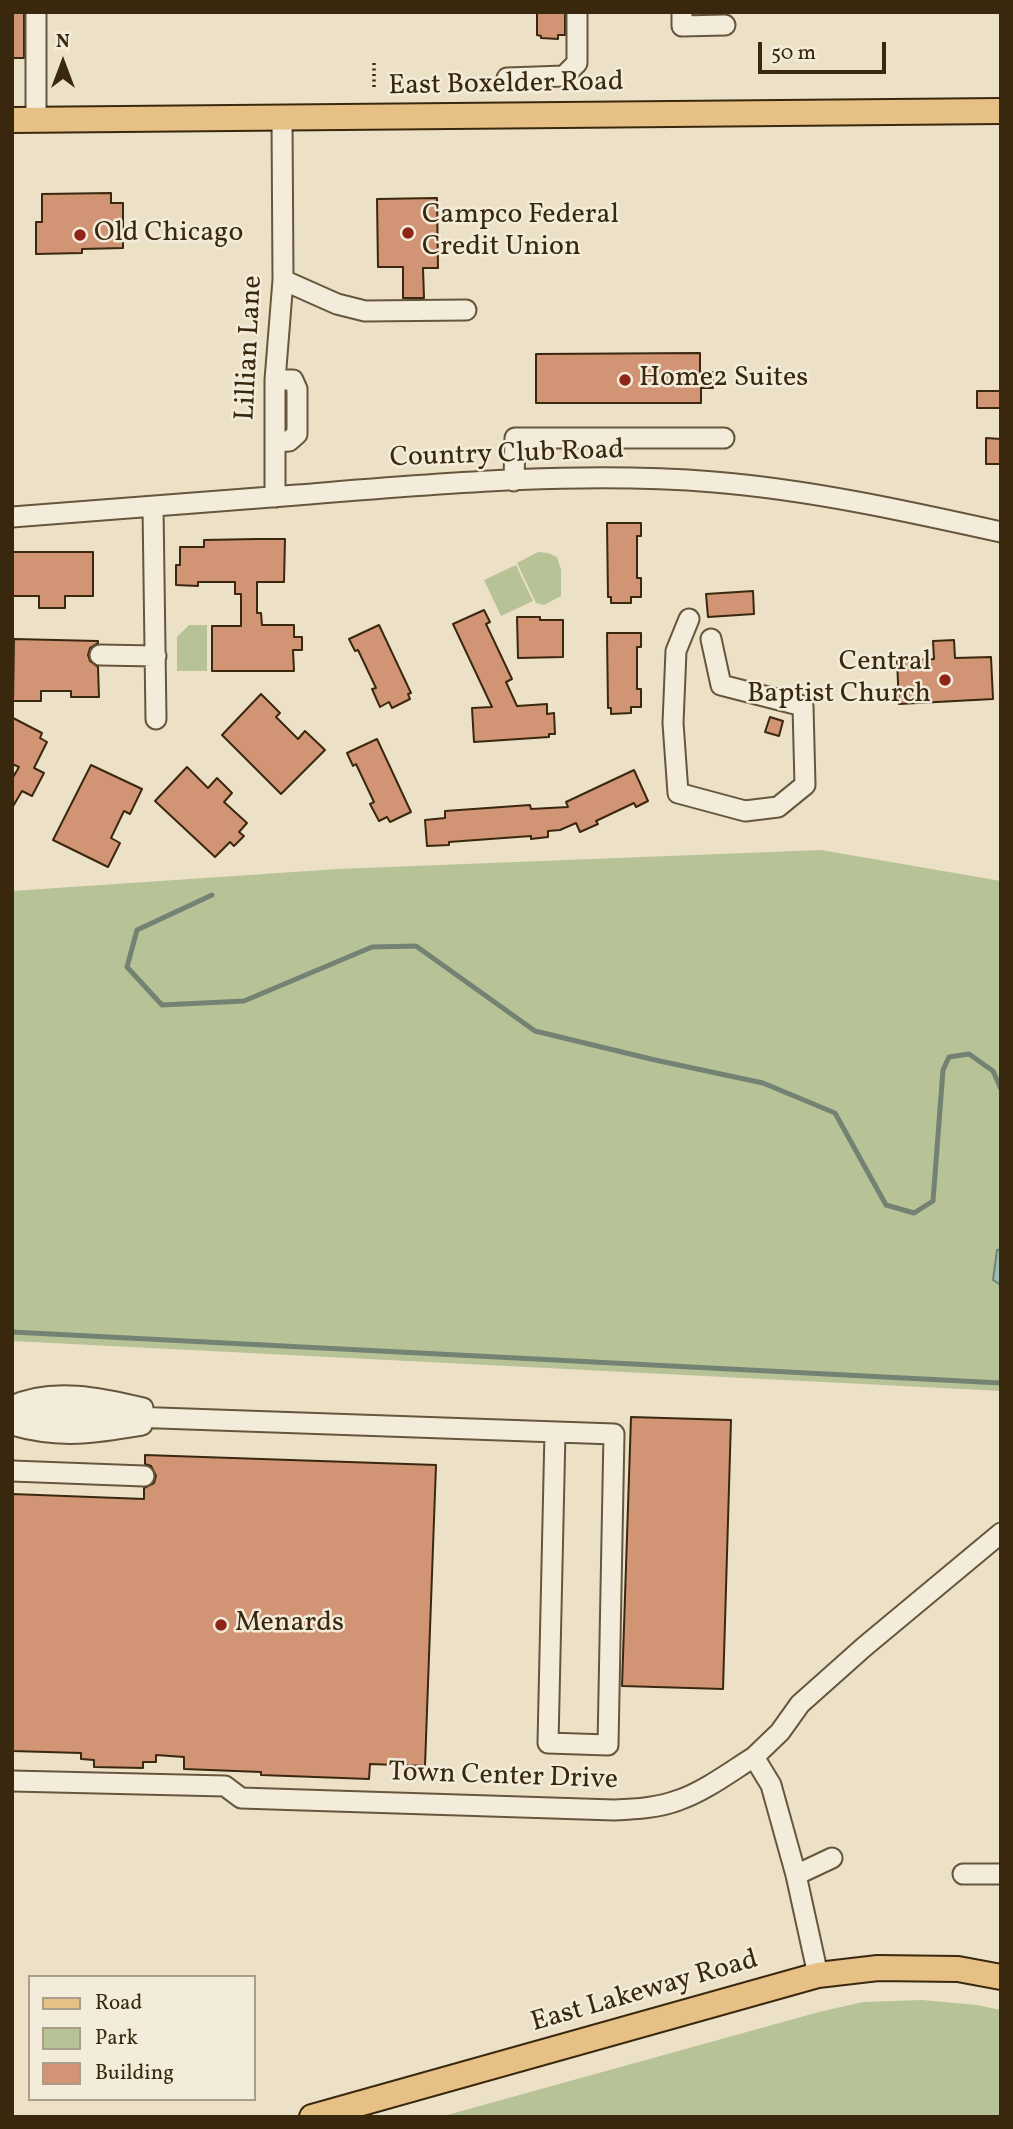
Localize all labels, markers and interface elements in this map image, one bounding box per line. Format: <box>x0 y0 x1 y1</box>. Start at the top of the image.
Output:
north arrow <box>28 28 98 98</box>
scale bar <box>761 28 889 72</box>
text: N <box>56 29 70 55</box>
text: 50 m <box>771 39 816 68</box>
street label: East Boxelder Road <box>388 67 624 105</box>
place label: Campco Federal Credit Union <box>422 200 619 266</box>
place label: Old Chicago <box>94 218 243 252</box>
marker: Campco Federal Credit Union <box>400 225 416 241</box>
marker: Old Chicago <box>72 227 88 243</box>
street label: Lillian Lane <box>230 275 272 421</box>
place label: Home2 Suites <box>639 363 808 397</box>
marker: Home2 Suites <box>617 372 633 388</box>
street label: Country Club Road <box>389 435 625 477</box>
place label: Central Baptist Church <box>747 647 931 713</box>
marker: Central Baptist Church <box>937 672 953 688</box>
place label: Menards <box>235 1608 344 1642</box>
marker: Menards <box>213 1617 229 1633</box>
street label: Town Center Drive <box>388 1757 618 1799</box>
street label: East Lakeway Road <box>528 1945 762 2041</box>
legend <box>28 1975 256 2101</box>
text: Road <box>95 1989 142 2018</box>
text: Park <box>95 2024 138 2053</box>
text: Building <box>95 2059 174 2088</box>

